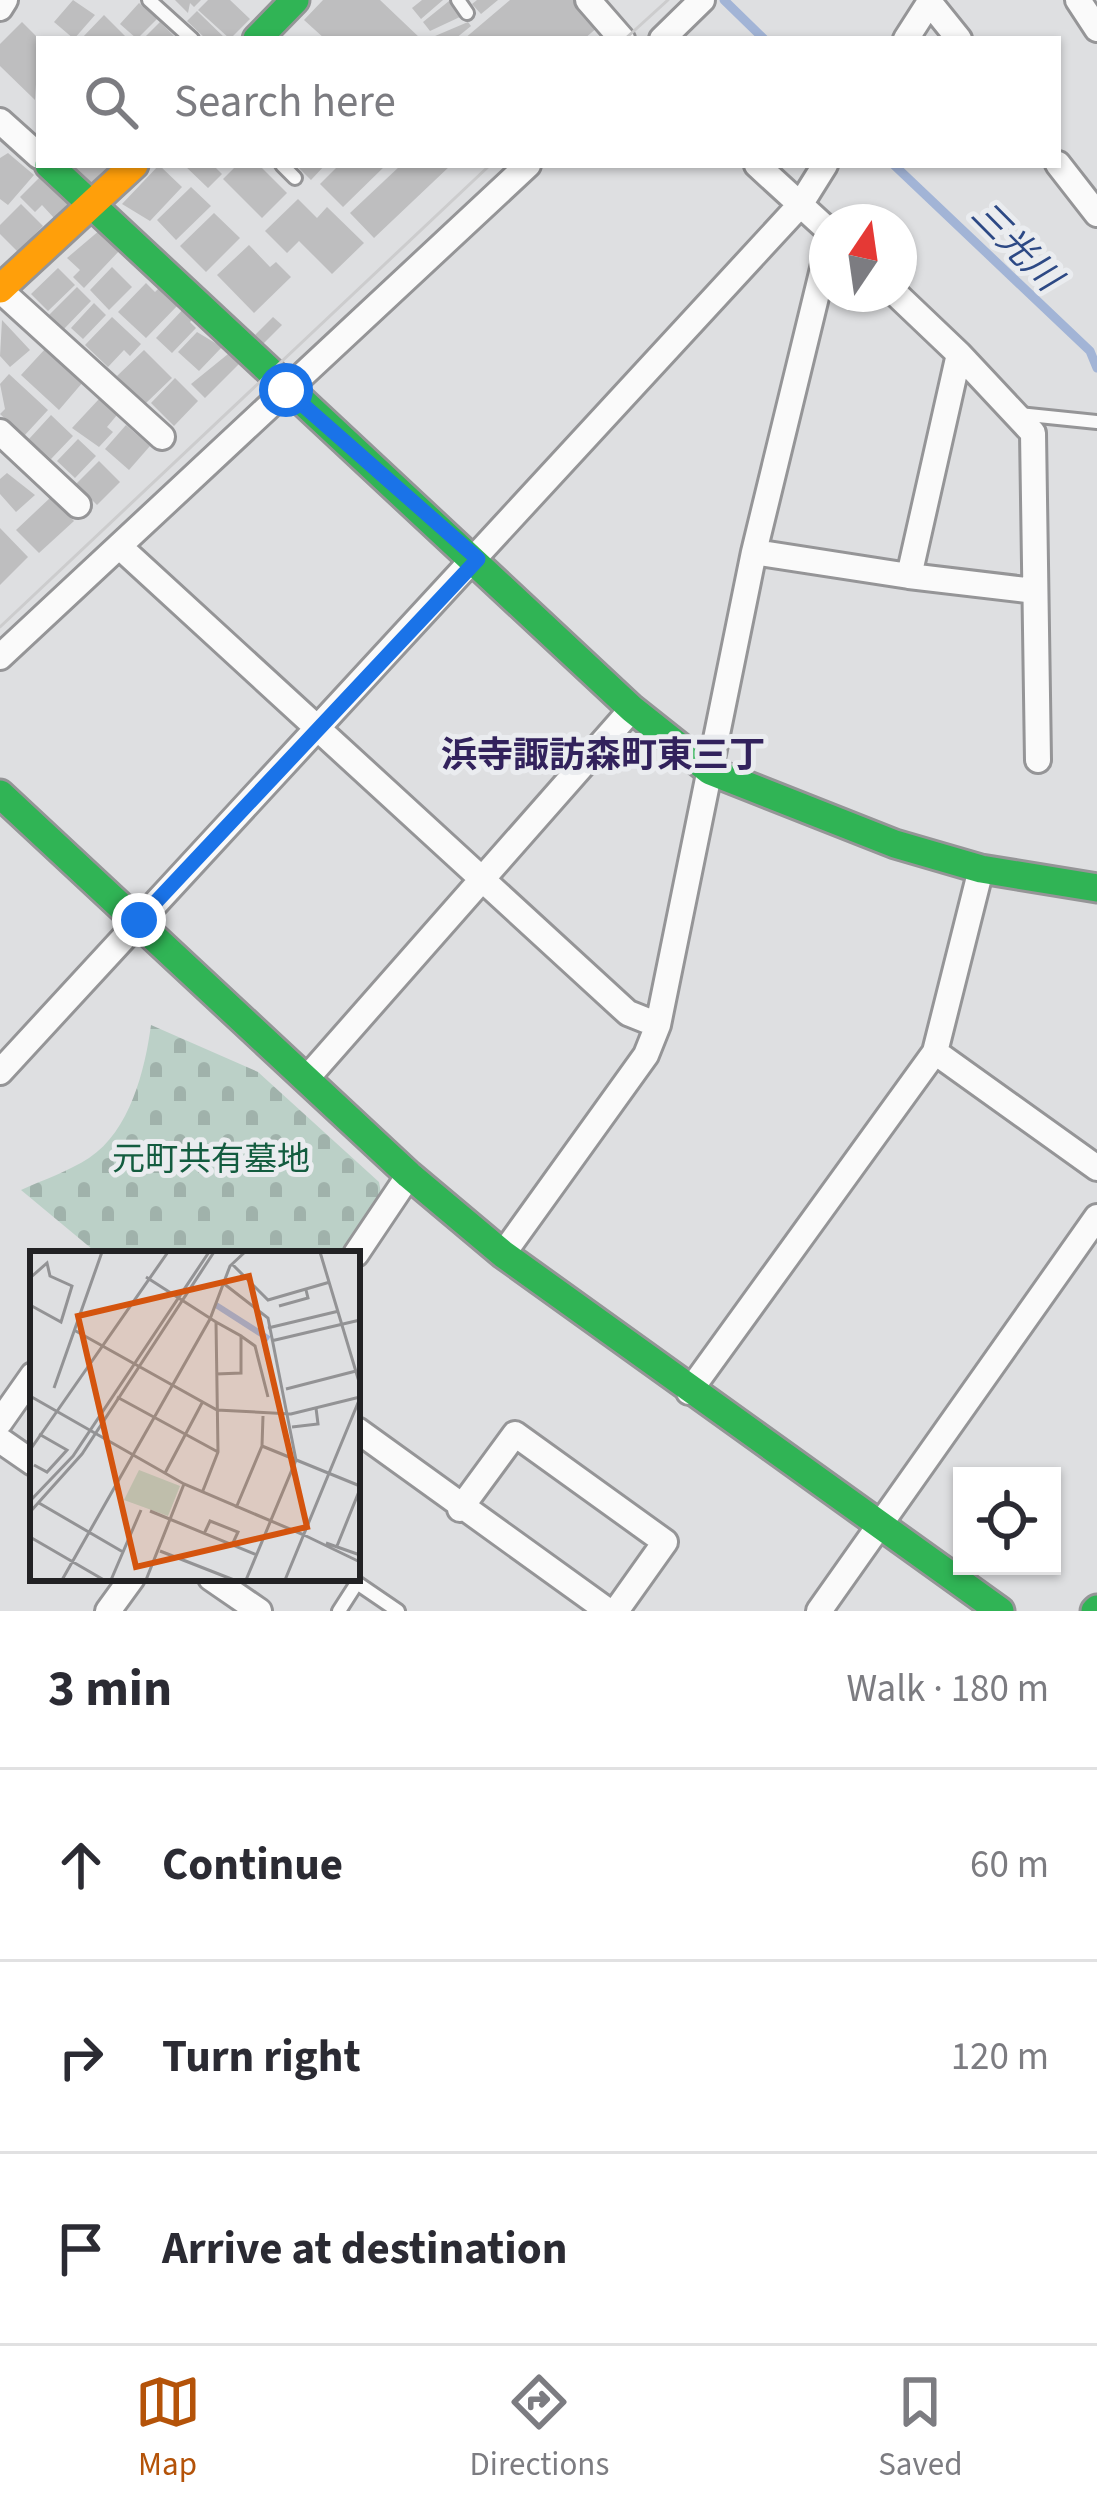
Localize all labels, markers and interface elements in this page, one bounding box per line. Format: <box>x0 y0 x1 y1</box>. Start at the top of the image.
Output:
search box <box>36 36 1061 168</box>
icon: search <box>78 69 144 135</box>
text: Search here <box>174 70 396 134</box>
water label: 三光川 <box>960 190 1075 305</box>
north arrow <box>809 204 917 312</box>
route start <box>259 363 313 417</box>
district label: 浜寺諏訪森町東三丁 <box>441 730 765 781</box>
route end <box>112 893 166 947</box>
park label: 元町共有墓地 <box>112 1136 310 1183</box>
inset map <box>30 1251 360 1581</box>
map controls <box>953 1467 1061 1575</box>
button: locate <box>953 1467 1061 1575</box>
text: 3 min <box>48 1653 172 1725</box>
text: Walk · 180 m <box>846 1661 1049 1717</box>
icon: ahead <box>48 1832 114 1898</box>
text: Continue <box>162 1833 343 1897</box>
text: 60 m <box>970 1837 1049 1893</box>
icon: right <box>48 2024 114 2090</box>
text: Turn right <box>162 2025 361 2089</box>
text: 120 m <box>951 2029 1049 2085</box>
icon: arrive <box>48 2216 114 2282</box>
text: Arrive at destination <box>162 2217 567 2281</box>
tab: Map <box>135 2369 201 2488</box>
tab: Directions <box>470 2369 609 2488</box>
tab: Saved <box>878 2369 962 2488</box>

